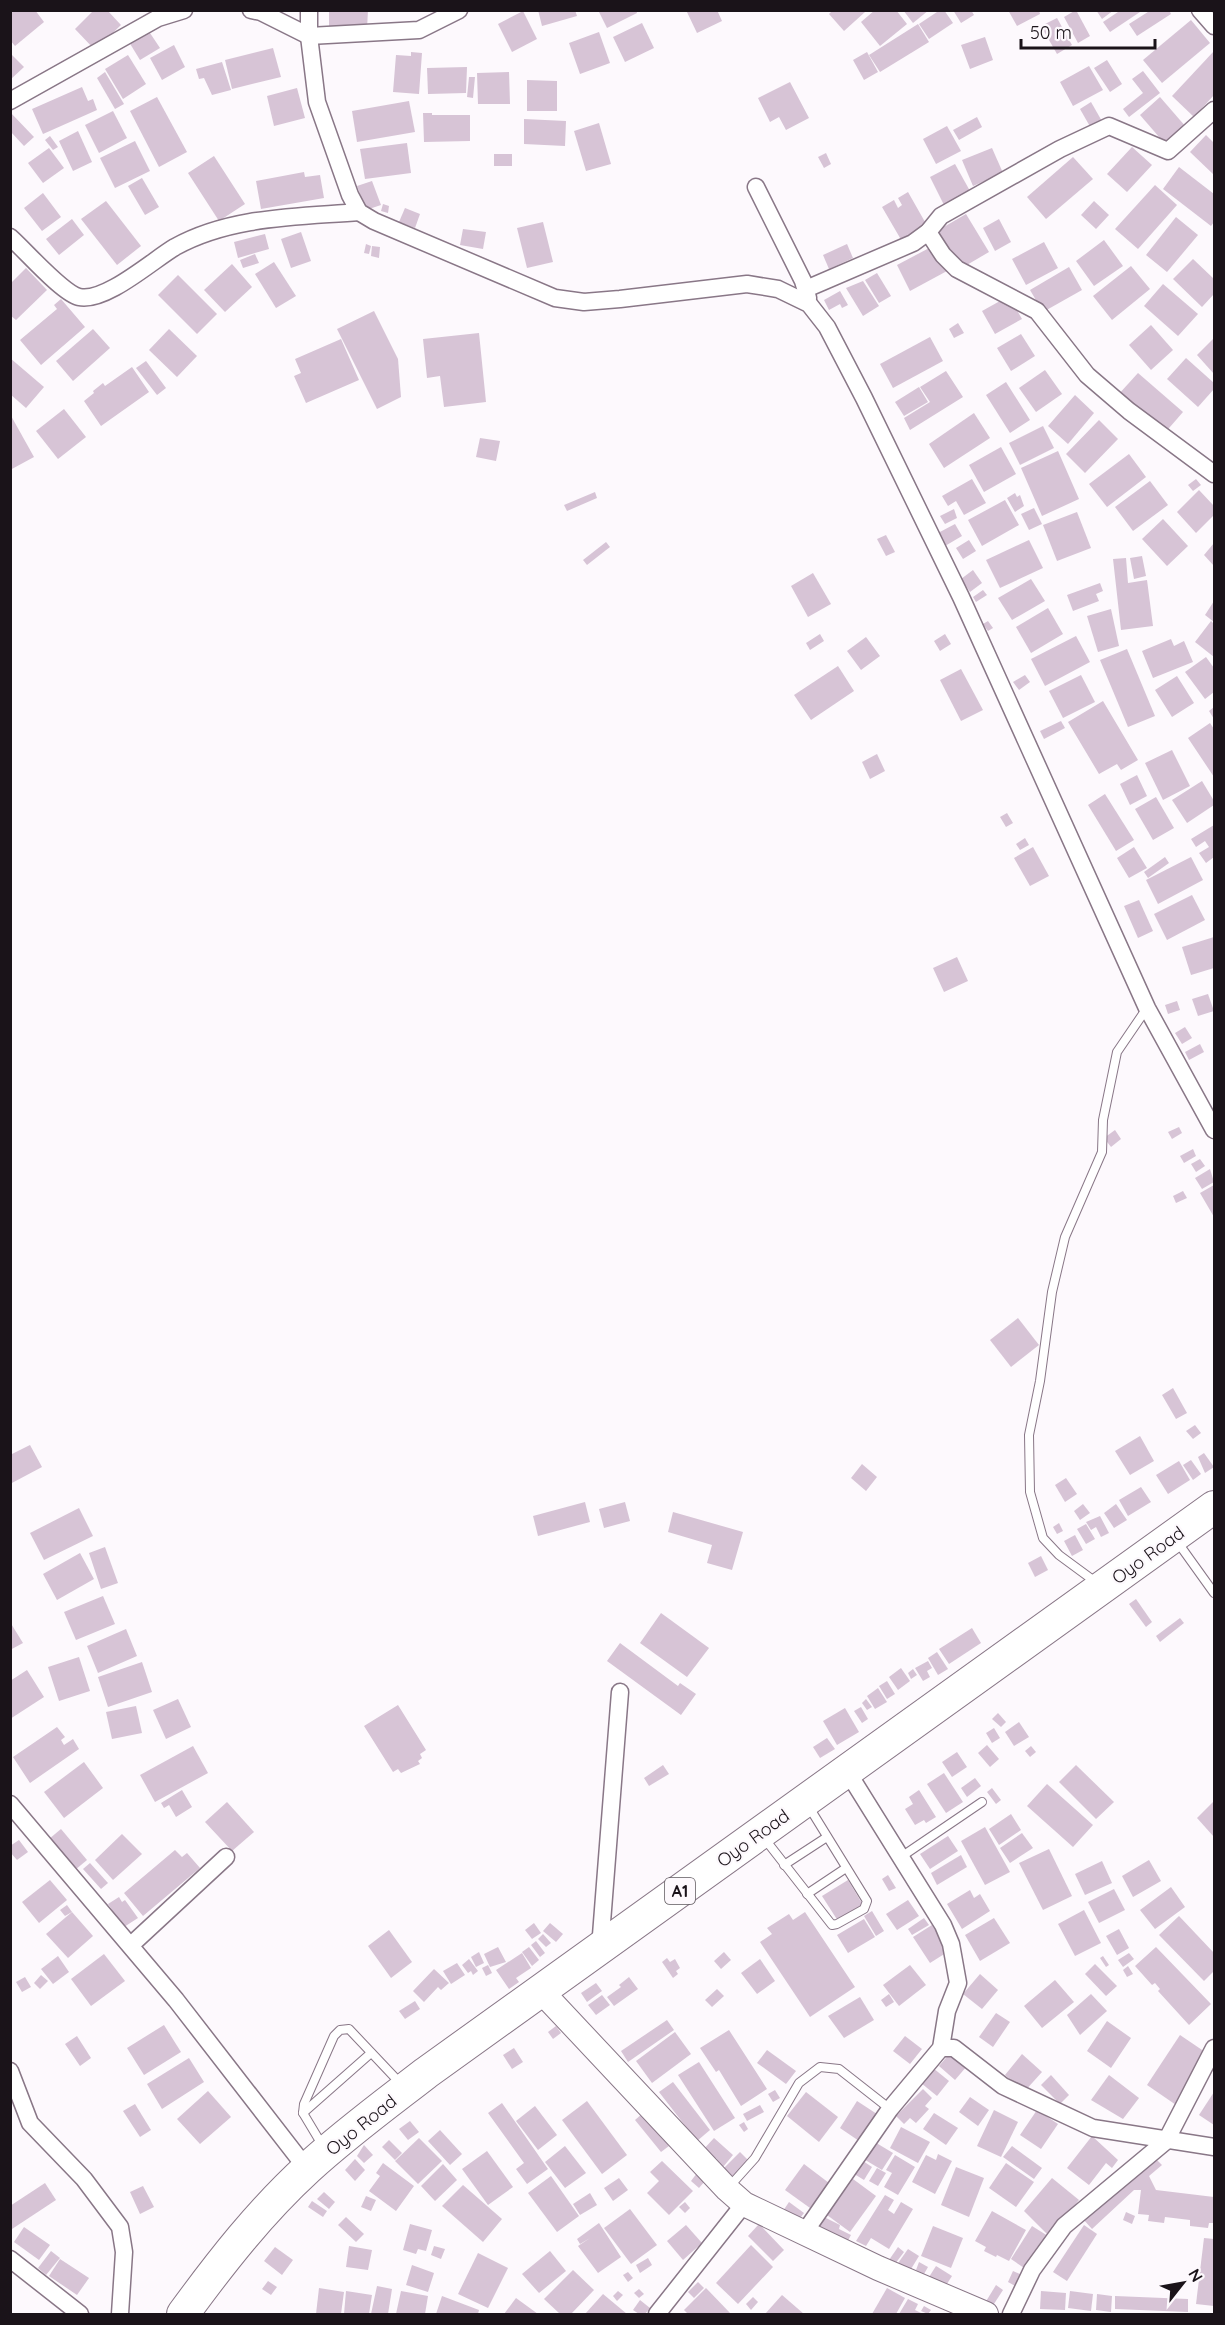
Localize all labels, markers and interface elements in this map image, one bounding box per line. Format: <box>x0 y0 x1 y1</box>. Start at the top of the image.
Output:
scale bar <box>1021 12 1154 50</box>
text: 50 m <box>1030 21 1072 44</box>
street label: Oyo Road <box>1107 1521 1189 1589</box>
street label: Oyo Road <box>712 1804 794 1872</box>
road number: A1 <box>665 1878 695 1904</box>
street label: Oyo Road <box>321 2090 401 2160</box>
north arrow <box>1153 2253 1213 2313</box>
text: N <box>1184 2265 1207 2285</box>

